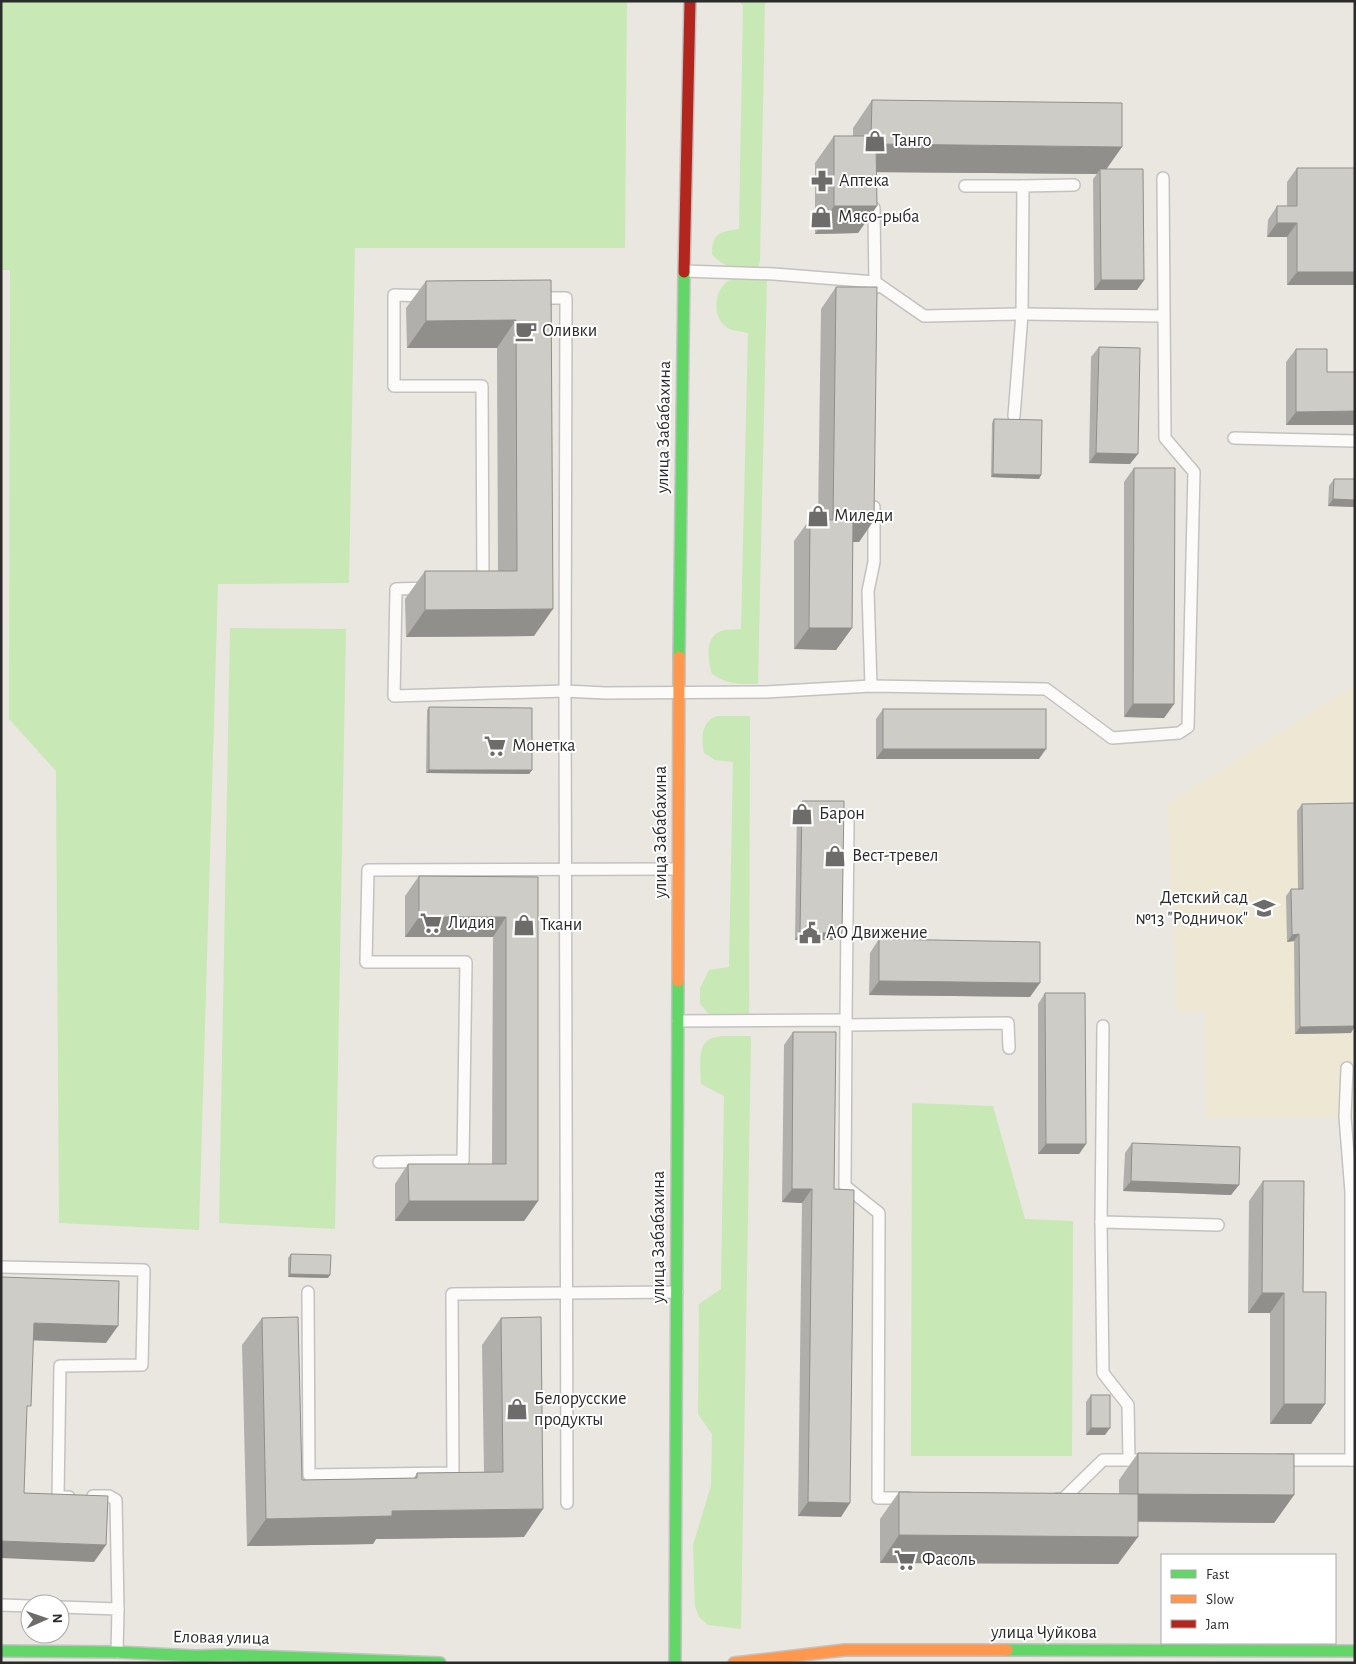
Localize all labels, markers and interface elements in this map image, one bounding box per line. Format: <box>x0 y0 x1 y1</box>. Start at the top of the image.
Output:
shop icon: Танго <box>862 128 888 154</box>
place label: Танго <box>892 132 931 150</box>
pharmacy icon: Аптека <box>809 168 835 194</box>
place label: Аптека <box>839 172 889 190</box>
shop icon: Мясо-рыба <box>808 204 834 230</box>
place label: Мясо-рыба <box>838 207 920 226</box>
cafe icon: Оливки <box>513 318 539 344</box>
place label: Оливки <box>542 322 597 340</box>
street label: улица Забабахина <box>653 361 674 494</box>
shop icon: Миледи <box>805 503 831 529</box>
place label: Миледи <box>834 507 893 525</box>
supermarket icon: Монетка <box>482 733 508 759</box>
place label: Монетка <box>512 737 575 755</box>
street label: улица Забабахина <box>651 766 670 899</box>
shop icon: Барон <box>789 801 815 827</box>
place label: Барон <box>819 805 865 823</box>
shop icon: Вест-тревел <box>822 843 848 869</box>
place label: Вест-тревел <box>852 847 938 865</box>
place label: Детский сад №13 "Родничок" <box>1135 889 1248 928</box>
school or university icon: Детский сад №13 "Родничок" <box>1251 895 1277 921</box>
supermarket icon: Лидия <box>418 910 444 936</box>
shop icon: Ткани <box>511 912 537 938</box>
place label: Лидия <box>448 914 495 932</box>
place label: Ткани <box>540 916 582 934</box>
public building icon: АО Движение <box>797 920 823 946</box>
place label: АО Движение <box>826 924 927 942</box>
street label: улица Забабахина <box>649 1171 668 1304</box>
place label: Белорусские продукты <box>534 1390 626 1429</box>
shop icon: Белорусские продукты <box>504 1396 530 1422</box>
supermarket icon: Фасоль <box>892 1547 918 1573</box>
place label: Фасоль <box>922 1551 976 1569</box>
legend <box>1161 1554 1336 1644</box>
text: Fast <box>1206 1567 1230 1582</box>
text: Slow <box>1206 1592 1234 1607</box>
north arrow <box>20 1594 70 1644</box>
text: N <box>50 1613 64 1624</box>
text: Jam <box>1206 1617 1229 1632</box>
street label: улица Чуйкова <box>990 1624 1097 1642</box>
street label: Еловая улица <box>172 1628 270 1648</box>

